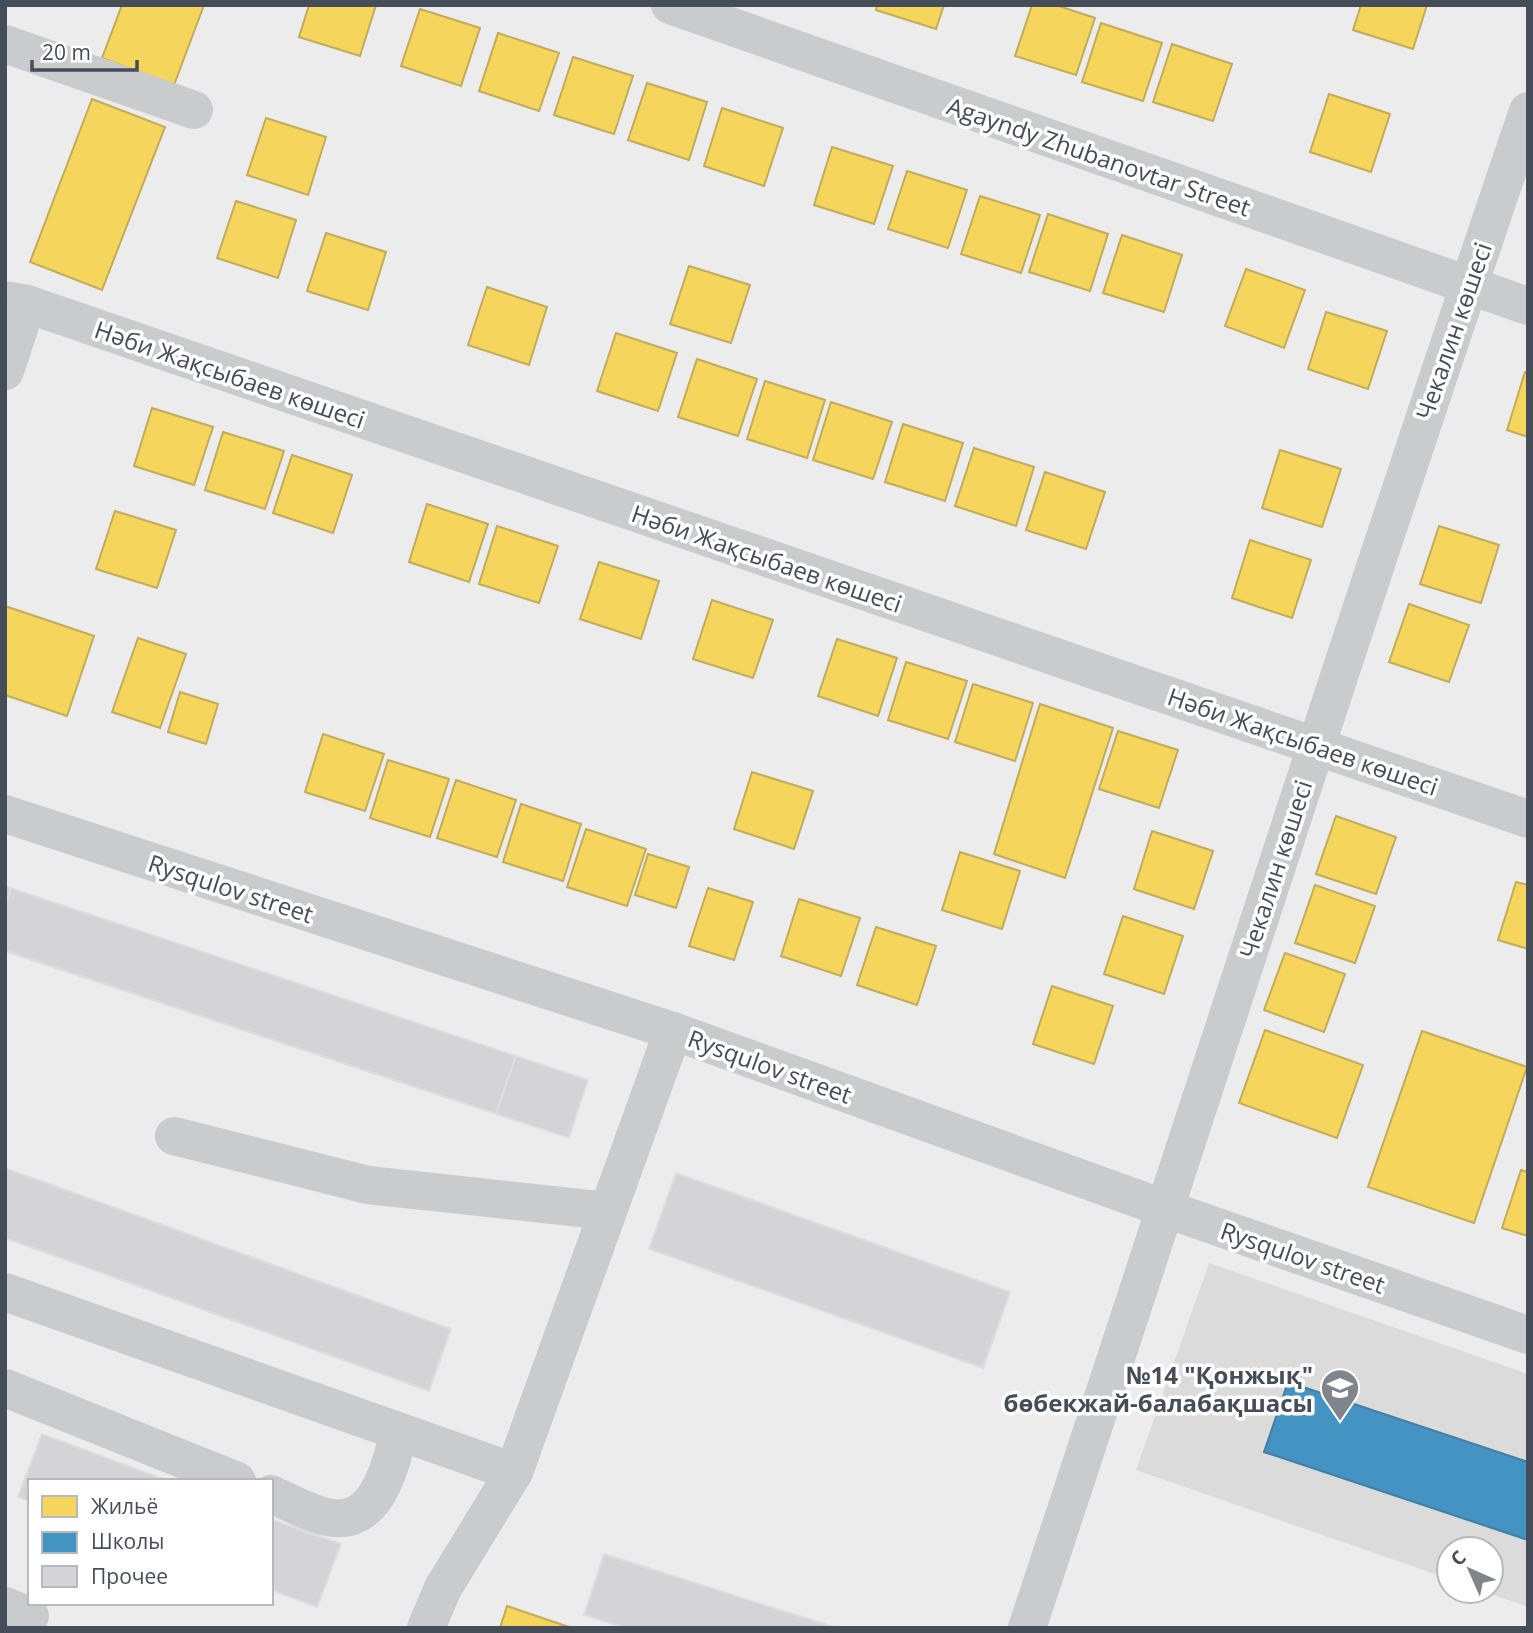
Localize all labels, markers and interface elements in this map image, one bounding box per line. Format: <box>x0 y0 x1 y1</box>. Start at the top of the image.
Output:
scale bar <box>32 28 136 72</box>
text: 20 m <box>42 38 91 66</box>
street label: Agayndy Zhubanovtar Street <box>943 89 1255 223</box>
street label: Чекалин көшесі <box>1407 238 1499 424</box>
street label: Нәби Жақсыбаев көшесі <box>90 312 370 436</box>
street label: Нәби Жақсыбаев көшесі <box>627 496 907 620</box>
street label: Нәби Жақсыбаев көшесі <box>1163 679 1443 803</box>
street label: Чекалин көшесі <box>1231 776 1319 962</box>
street label: Rysqulov street <box>144 846 318 930</box>
street label: Rysqulov street <box>684 1021 856 1111</box>
street label: Rysqulov street <box>1216 1213 1390 1301</box>
place label: №14 "Қонжық" бөбекжай-балабақшасы <box>1003 1358 1313 1419</box>
school or university icon: №14 "Қонжық" бөбекжай-балабақшасы <box>1319 1367 1361 1422</box>
legend <box>28 1479 273 1605</box>
text: Жильё <box>91 1492 158 1520</box>
text: Школы <box>91 1527 164 1555</box>
north arrow <box>1435 1535 1505 1605</box>
text: С <box>1445 1545 1471 1571</box>
text: Прочее <box>91 1562 168 1590</box>

